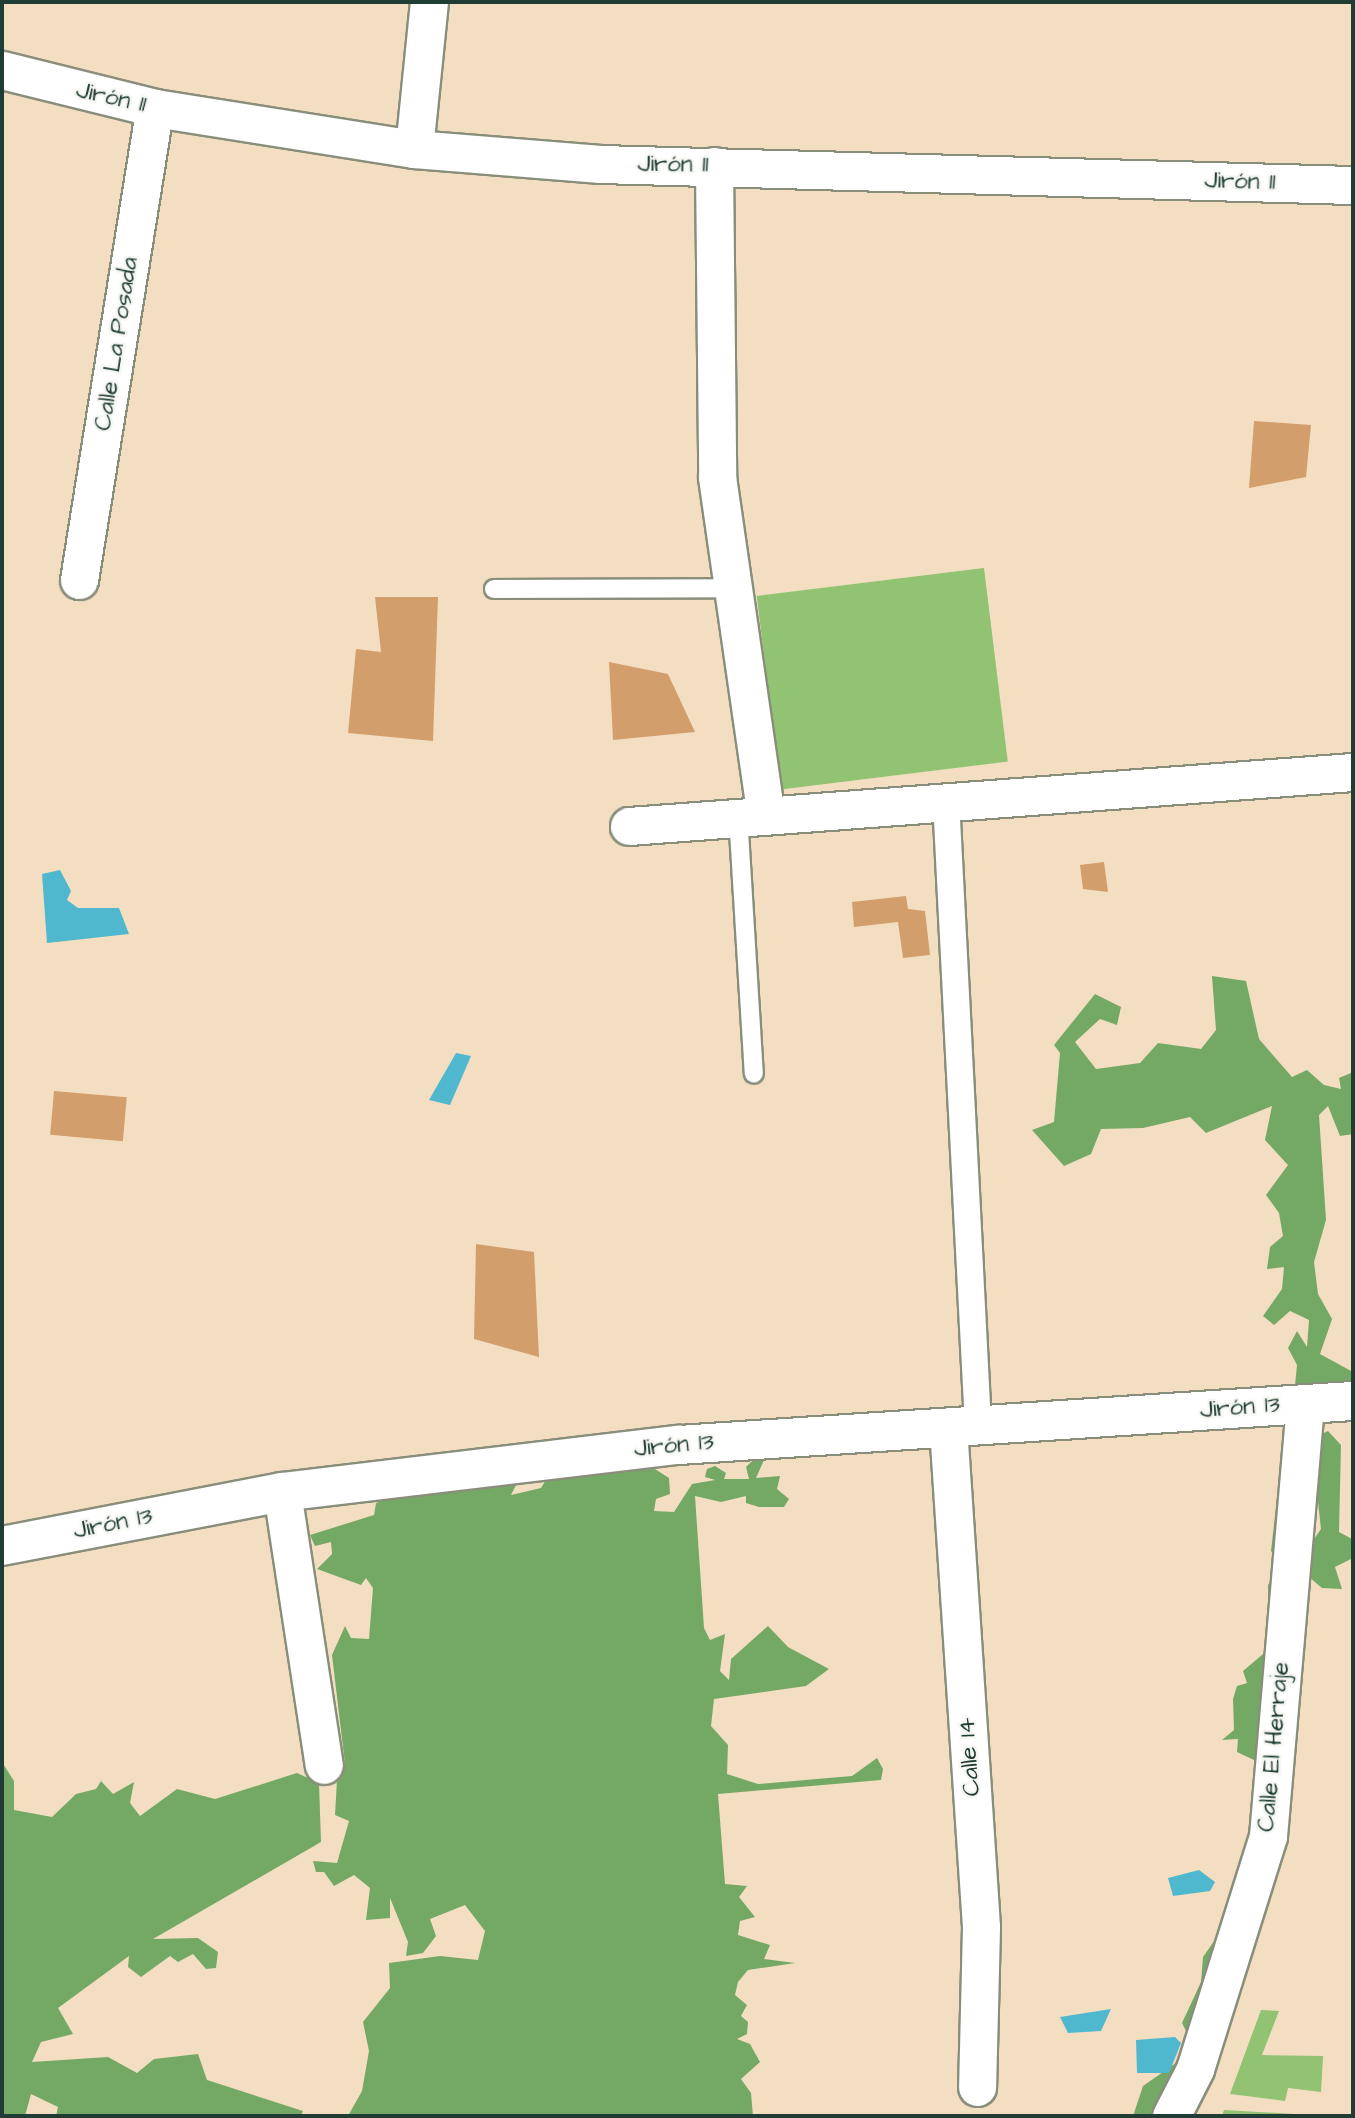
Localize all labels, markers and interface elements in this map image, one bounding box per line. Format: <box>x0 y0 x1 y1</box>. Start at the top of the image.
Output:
street label: Jirón 11 <box>73 76 149 120</box>
street label: Jirón 11 <box>637 150 709 180</box>
street label: Jirón 11 <box>1204 166 1276 198</box>
street label: Calle La Posada <box>89 255 145 433</box>
street label: Jirón 13 <box>1199 1391 1281 1425</box>
street label: Jirón 13 <box>633 1428 715 1464</box>
street label: Jirón 13 <box>71 1502 155 1546</box>
street label: Calle El Herraje <box>1252 1661 1296 1833</box>
street label: Calle 14 <box>953 1717 987 1797</box>

